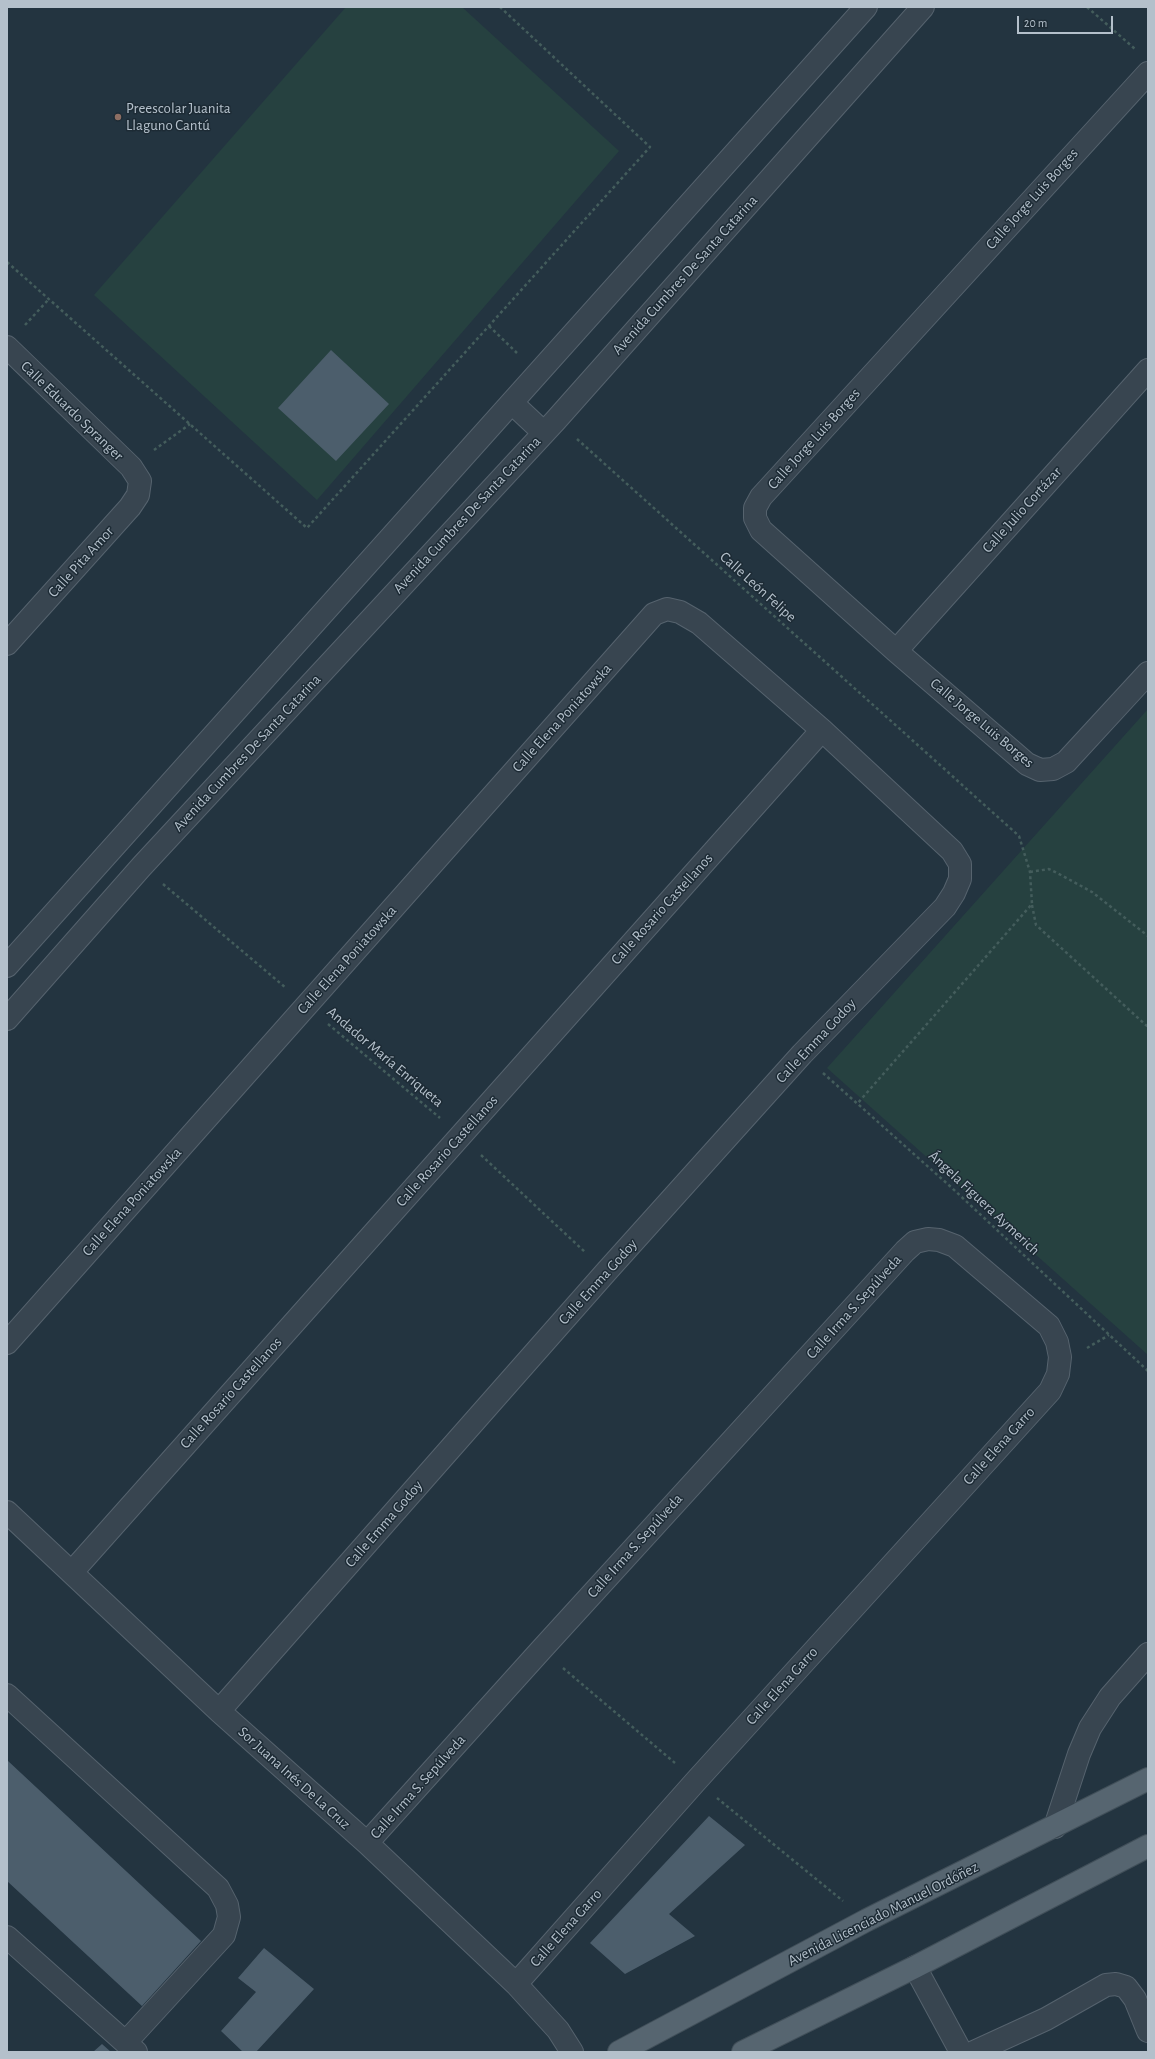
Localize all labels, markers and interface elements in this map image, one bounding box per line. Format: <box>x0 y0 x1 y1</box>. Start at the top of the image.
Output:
scale bar <box>1019 8 1115 34</box>
text: 20 m <box>1024 17 1047 29</box>
place label: Preescolar Juanita Llaguno Cantú <box>126 99 231 134</box>
marker: Preescolar Juanita Llaguno Cantú <box>113 112 123 122</box>
street label: Calle Jorge Luis Borges <box>982 145 1082 253</box>
street label: Avenida Cumbres De Santa Catarina <box>609 192 761 358</box>
street label: Calle Eduardo Spranger <box>17 357 127 465</box>
street label: Calle Jorge Luis Borges <box>764 385 864 493</box>
street label: Avenida Cumbres De Santa Catarina <box>389 433 545 597</box>
street label: Calle Julio Cortázar <box>979 463 1065 557</box>
street label: Calle Pita Amor <box>44 523 118 601</box>
street label: Calle León Felipe <box>716 548 800 626</box>
street label: Calle Elena Poniatowska <box>508 660 616 776</box>
street label: Avenida Cumbres De Santa Catarina <box>169 671 325 835</box>
street label: Calle Jorge Luis Borges <box>926 674 1038 772</box>
street label: Calle Rosario Castellanos <box>607 849 717 969</box>
street label: Calle Elena Poniatowska <box>293 902 401 1018</box>
street label: Calle Emma Godoy <box>772 995 860 1087</box>
street label: Andador María Enriqueta <box>323 1003 447 1111</box>
street label: Calle Rosario Castellanos <box>392 1091 502 1211</box>
street label: Calle Elena Poniatowska <box>78 1144 186 1260</box>
street label: Ángela Figuera Aymerich <box>925 1147 1043 1259</box>
street label: Calle Emma Godoy <box>555 1235 641 1329</box>
street label: Calle Irma S. Sepúlveda <box>802 1251 906 1363</box>
street label: Calle Rosario Castellanos <box>176 1333 286 1453</box>
street label: Calle Elena Garro <box>959 1403 1039 1489</box>
street label: Calle Emma Godoy <box>341 1477 427 1571</box>
street label: Calle Irma S. Sepúlveda <box>583 1490 687 1602</box>
street label: Calle Elena Garro <box>742 1643 822 1729</box>
street label: Sor Juana Inés De La Cruz <box>234 1723 354 1833</box>
street label: Calle Irma S. Sepúlveda <box>366 1731 470 1843</box>
street label: Avenida Licenciado Manuel Ordóñez <box>785 1858 981 1970</box>
street label: Calle Elena Garro <box>526 1885 606 1971</box>

